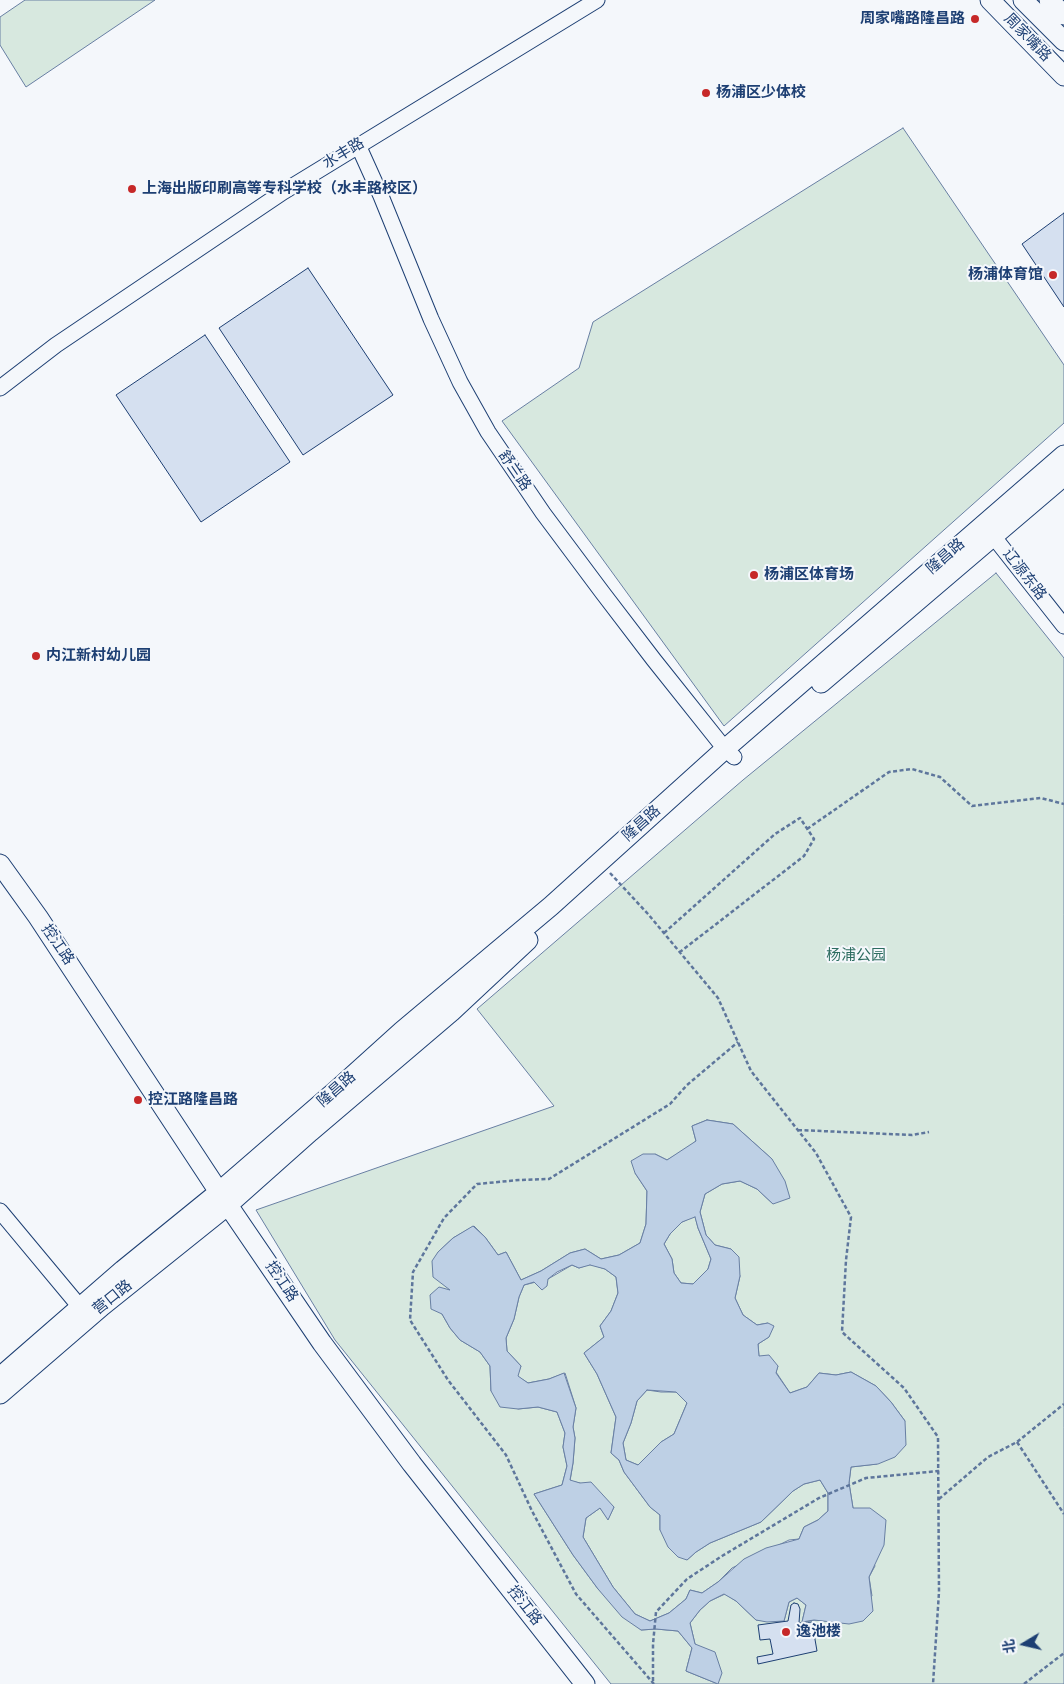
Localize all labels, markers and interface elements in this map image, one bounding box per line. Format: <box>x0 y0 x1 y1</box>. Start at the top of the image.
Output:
place label: 周家嘴路隆昌路 <box>860 10 965 28</box>
street label: 周家嘴路 <box>1000 10 1054 66</box>
marker: 周家嘴路隆昌路 <box>969 13 981 25</box>
place label: 杨浦区少体校 <box>716 84 806 102</box>
marker: 杨浦区少体校 <box>700 87 712 99</box>
street label: 水丰路 <box>320 135 368 173</box>
place label: 上海出版印刷高等专科学校（水丰路校区） <box>142 180 427 198</box>
marker: 上海出版印刷高等专科学校（水丰路校区） <box>126 183 138 195</box>
place label: 杨浦体育馆 <box>968 266 1043 284</box>
marker: 杨浦体育馆 <box>1047 269 1059 281</box>
street label: 舒兰路 <box>494 447 534 495</box>
street label: 隆昌路 <box>923 535 969 579</box>
street label: 辽源东路 <box>998 546 1050 604</box>
place label: 杨浦区体育场 <box>764 566 854 584</box>
marker: 杨浦区体育场 <box>748 569 760 581</box>
place label: 内江新村幼儿园 <box>46 647 151 665</box>
marker: 内江新村幼儿园 <box>30 650 42 662</box>
street label: 隆昌路 <box>619 802 665 846</box>
street label: 控江路 <box>37 921 77 969</box>
park label: 杨浦公园 <box>826 947 886 965</box>
street label: 隆昌路 <box>314 1068 360 1112</box>
place label: 控江路隆昌路 <box>148 1091 238 1109</box>
marker: 控江路隆昌路 <box>132 1094 144 1106</box>
street label: 控江路 <box>261 1258 301 1306</box>
street label: 营口路 <box>90 1277 136 1319</box>
street label: 控江路 <box>503 1583 545 1629</box>
north arrow <box>999 1619 1049 1669</box>
place label: 逸池楼 <box>796 1623 841 1641</box>
marker: 逸池楼 <box>780 1626 792 1638</box>
text: 北 <box>997 1638 1020 1655</box>

